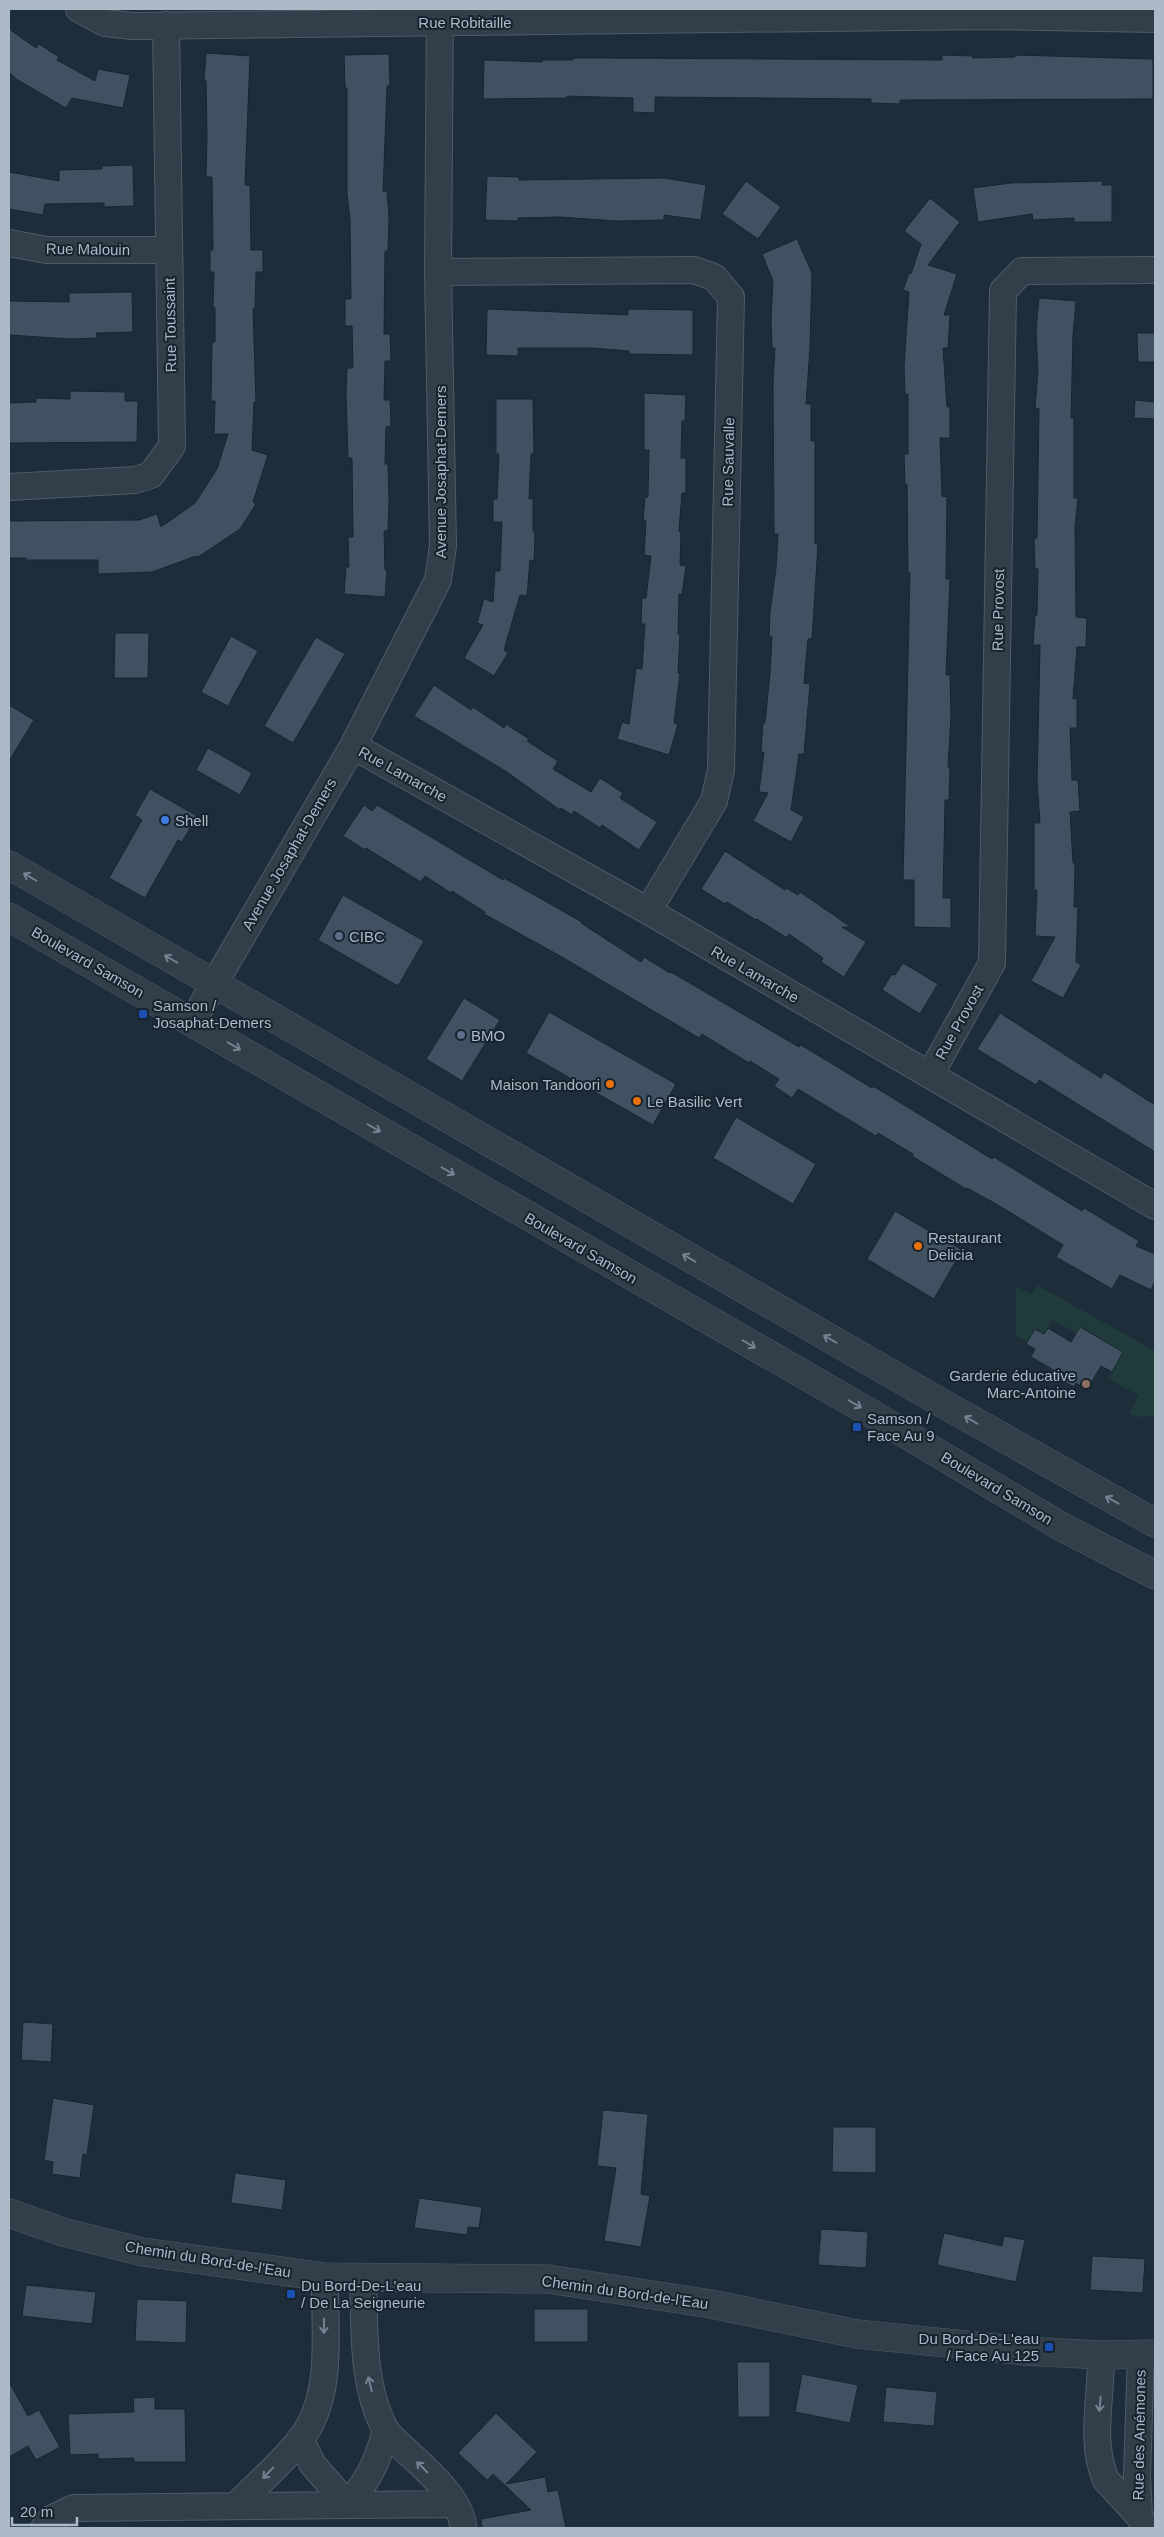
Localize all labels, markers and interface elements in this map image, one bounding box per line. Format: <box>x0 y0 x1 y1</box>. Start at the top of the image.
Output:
street label: Rue Robitaille <box>418 14 512 31</box>
street label: Rue Malouin <box>46 240 130 258</box>
street label: Rue Toussaint <box>161 277 179 373</box>
street label: Avenue Josaphat-Demers <box>432 385 449 559</box>
street label: Rue Sauvalle <box>719 417 737 507</box>
street label: Rue Provost <box>989 568 1007 651</box>
street label: Rue Lamarche <box>356 743 450 805</box>
street label: Avenue Josaphat-Demers <box>238 775 340 933</box>
place label: Shell <box>175 812 208 829</box>
marker: Shell <box>159 814 171 826</box>
one-way arrow <box>24 872 38 882</box>
street label: Boulevard Samson <box>29 923 147 1001</box>
place label: CIBC <box>349 928 385 945</box>
marker: CIBC <box>333 930 345 942</box>
street label: Rue Lamarche <box>708 942 802 1006</box>
one-way arrow <box>164 954 178 964</box>
street label: Rue Provost <box>932 981 987 1062</box>
place label: Samson / Josaphat-Demers <box>153 997 271 1031</box>
marker: Samson / Josaphat-Demers <box>137 1008 149 1020</box>
place label: BMO <box>471 1027 505 1044</box>
marker: BMO <box>455 1029 467 1041</box>
one-way arrow <box>226 1042 240 1052</box>
place label: Maison Tandoori <box>490 1076 600 1093</box>
marker: Maison Tandoori <box>604 1078 616 1090</box>
place label: Le Basilic Vert <box>647 1093 743 1110</box>
marker: Le Basilic Vert <box>631 1095 643 1107</box>
one-way arrow <box>366 1124 380 1134</box>
one-way arrow <box>441 1167 455 1177</box>
street label: Boulevard Samson <box>522 1209 640 1287</box>
place label: Restaurant Delicia <box>928 1229 1002 1263</box>
marker: Restaurant Delicia <box>912 1240 924 1252</box>
one-way arrow <box>683 1252 697 1262</box>
one-way arrow <box>823 1333 838 1343</box>
one-way arrow <box>742 1339 756 1349</box>
place label: Garderie éducative Marc-Antoine <box>949 1367 1076 1401</box>
marker: Garderie éducative Marc-Antoine <box>1080 1378 1092 1390</box>
one-way arrow <box>847 1399 862 1409</box>
place label: Samson / Face Au 9 <box>867 1410 935 1444</box>
one-way arrow <box>963 1415 978 1425</box>
marker: Samson / Face Au 9 <box>851 1421 863 1433</box>
street label: Boulevard Samson <box>938 1448 1056 1528</box>
one-way arrow <box>1105 1495 1120 1504</box>
street label: Chemin du Bord-de-l'Eau <box>124 2237 292 2281</box>
street label: Chemin du Bord-de-l'Eau <box>541 2272 709 2312</box>
place label: Du Bord-De-L'eau / De La Seigneurie <box>301 2277 425 2311</box>
marker: Du Bord-De-L'eau / De La Seigneurie <box>285 2288 297 2300</box>
one-way arrow <box>320 2317 329 2333</box>
place label: Du Bord-De-L'eau / Face Au 125 <box>919 2330 1039 2364</box>
marker: Du Bord-De-L'eau / Face Au 125 <box>1043 2341 1055 2353</box>
street label: Rue des Anémones <box>1129 2369 1149 2501</box>
one-way arrow <box>365 2377 374 2393</box>
one-way arrow <box>1095 2395 1104 2411</box>
one-way arrow <box>416 2461 429 2473</box>
one-way arrow <box>262 2466 274 2479</box>
scale bar <box>12 2494 78 2526</box>
text: 20 m <box>20 2503 53 2520</box>

